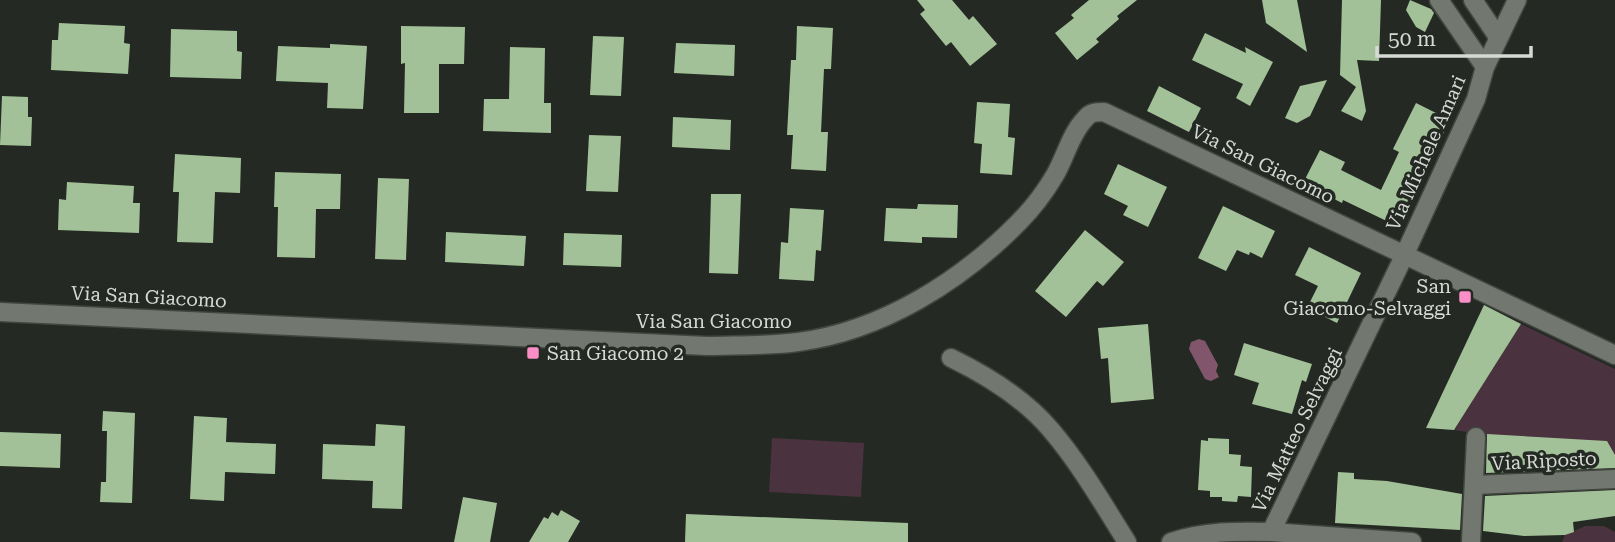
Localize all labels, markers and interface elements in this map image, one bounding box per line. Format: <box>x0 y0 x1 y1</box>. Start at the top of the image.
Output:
scale bar <box>1377 14 1531 58</box>
text: 50 m <box>1388 27 1436 51</box>
street label: Via Michele Amari <box>1381 72 1471 234</box>
street label: Via San Giacomo <box>1188 119 1338 209</box>
place label: San Giacomo-Selvaggi <box>1283 275 1451 320</box>
street label: Via San Giacomo <box>71 281 227 313</box>
marker: San Giacomo-Selvaggi <box>1457 289 1473 305</box>
street label: Via San Giacomo <box>636 310 792 333</box>
place label: San Giacomo 2 <box>547 342 684 365</box>
street label: Via Matteo Selvaggi <box>1247 344 1347 516</box>
marker: San Giacomo 2 <box>525 345 541 361</box>
street label: Via Riposto <box>1491 447 1597 475</box>

